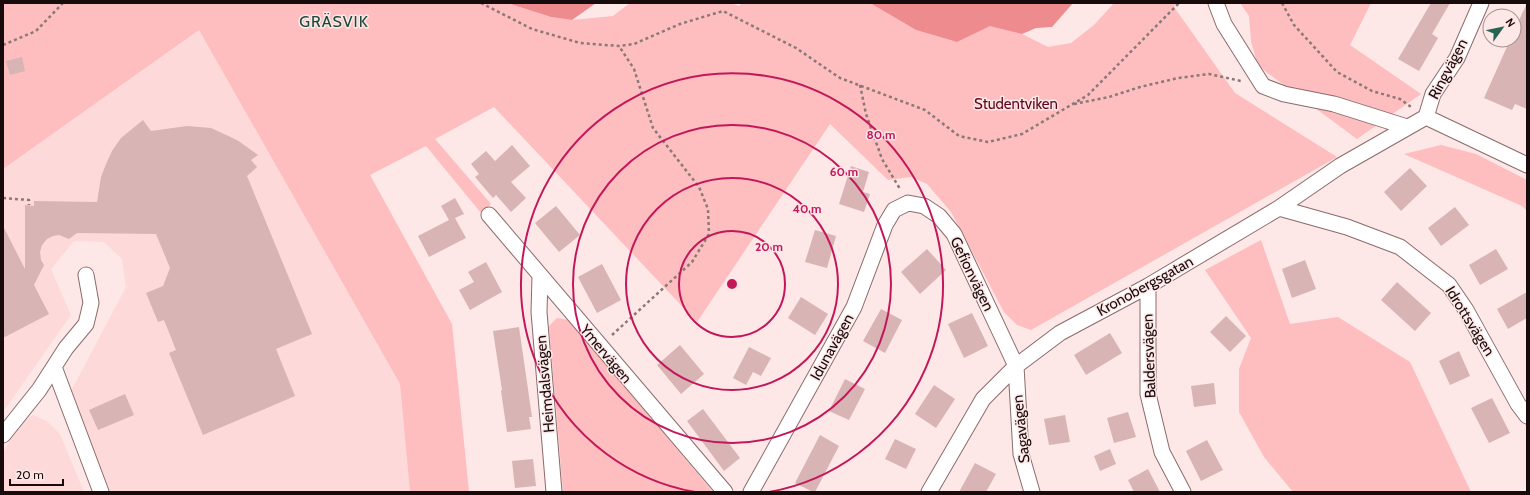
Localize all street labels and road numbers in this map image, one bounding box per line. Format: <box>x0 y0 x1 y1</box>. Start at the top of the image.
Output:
street label: Ringvägen <box>1425 36 1471 102</box>
street label: Gefionvägen <box>946 234 998 314</box>
street label: Kronobergsgatan <box>1094 252 1196 320</box>
street label: Idrottsvägen <box>1441 283 1499 359</box>
street label: Idunavägen <box>806 311 858 383</box>
street label: Baldersvägen <box>1139 313 1159 399</box>
street label: Ymervägen <box>576 320 636 387</box>
street label: Heimdalsvägen <box>532 335 558 433</box>
street label: Sagavägen <box>1008 394 1034 464</box>

